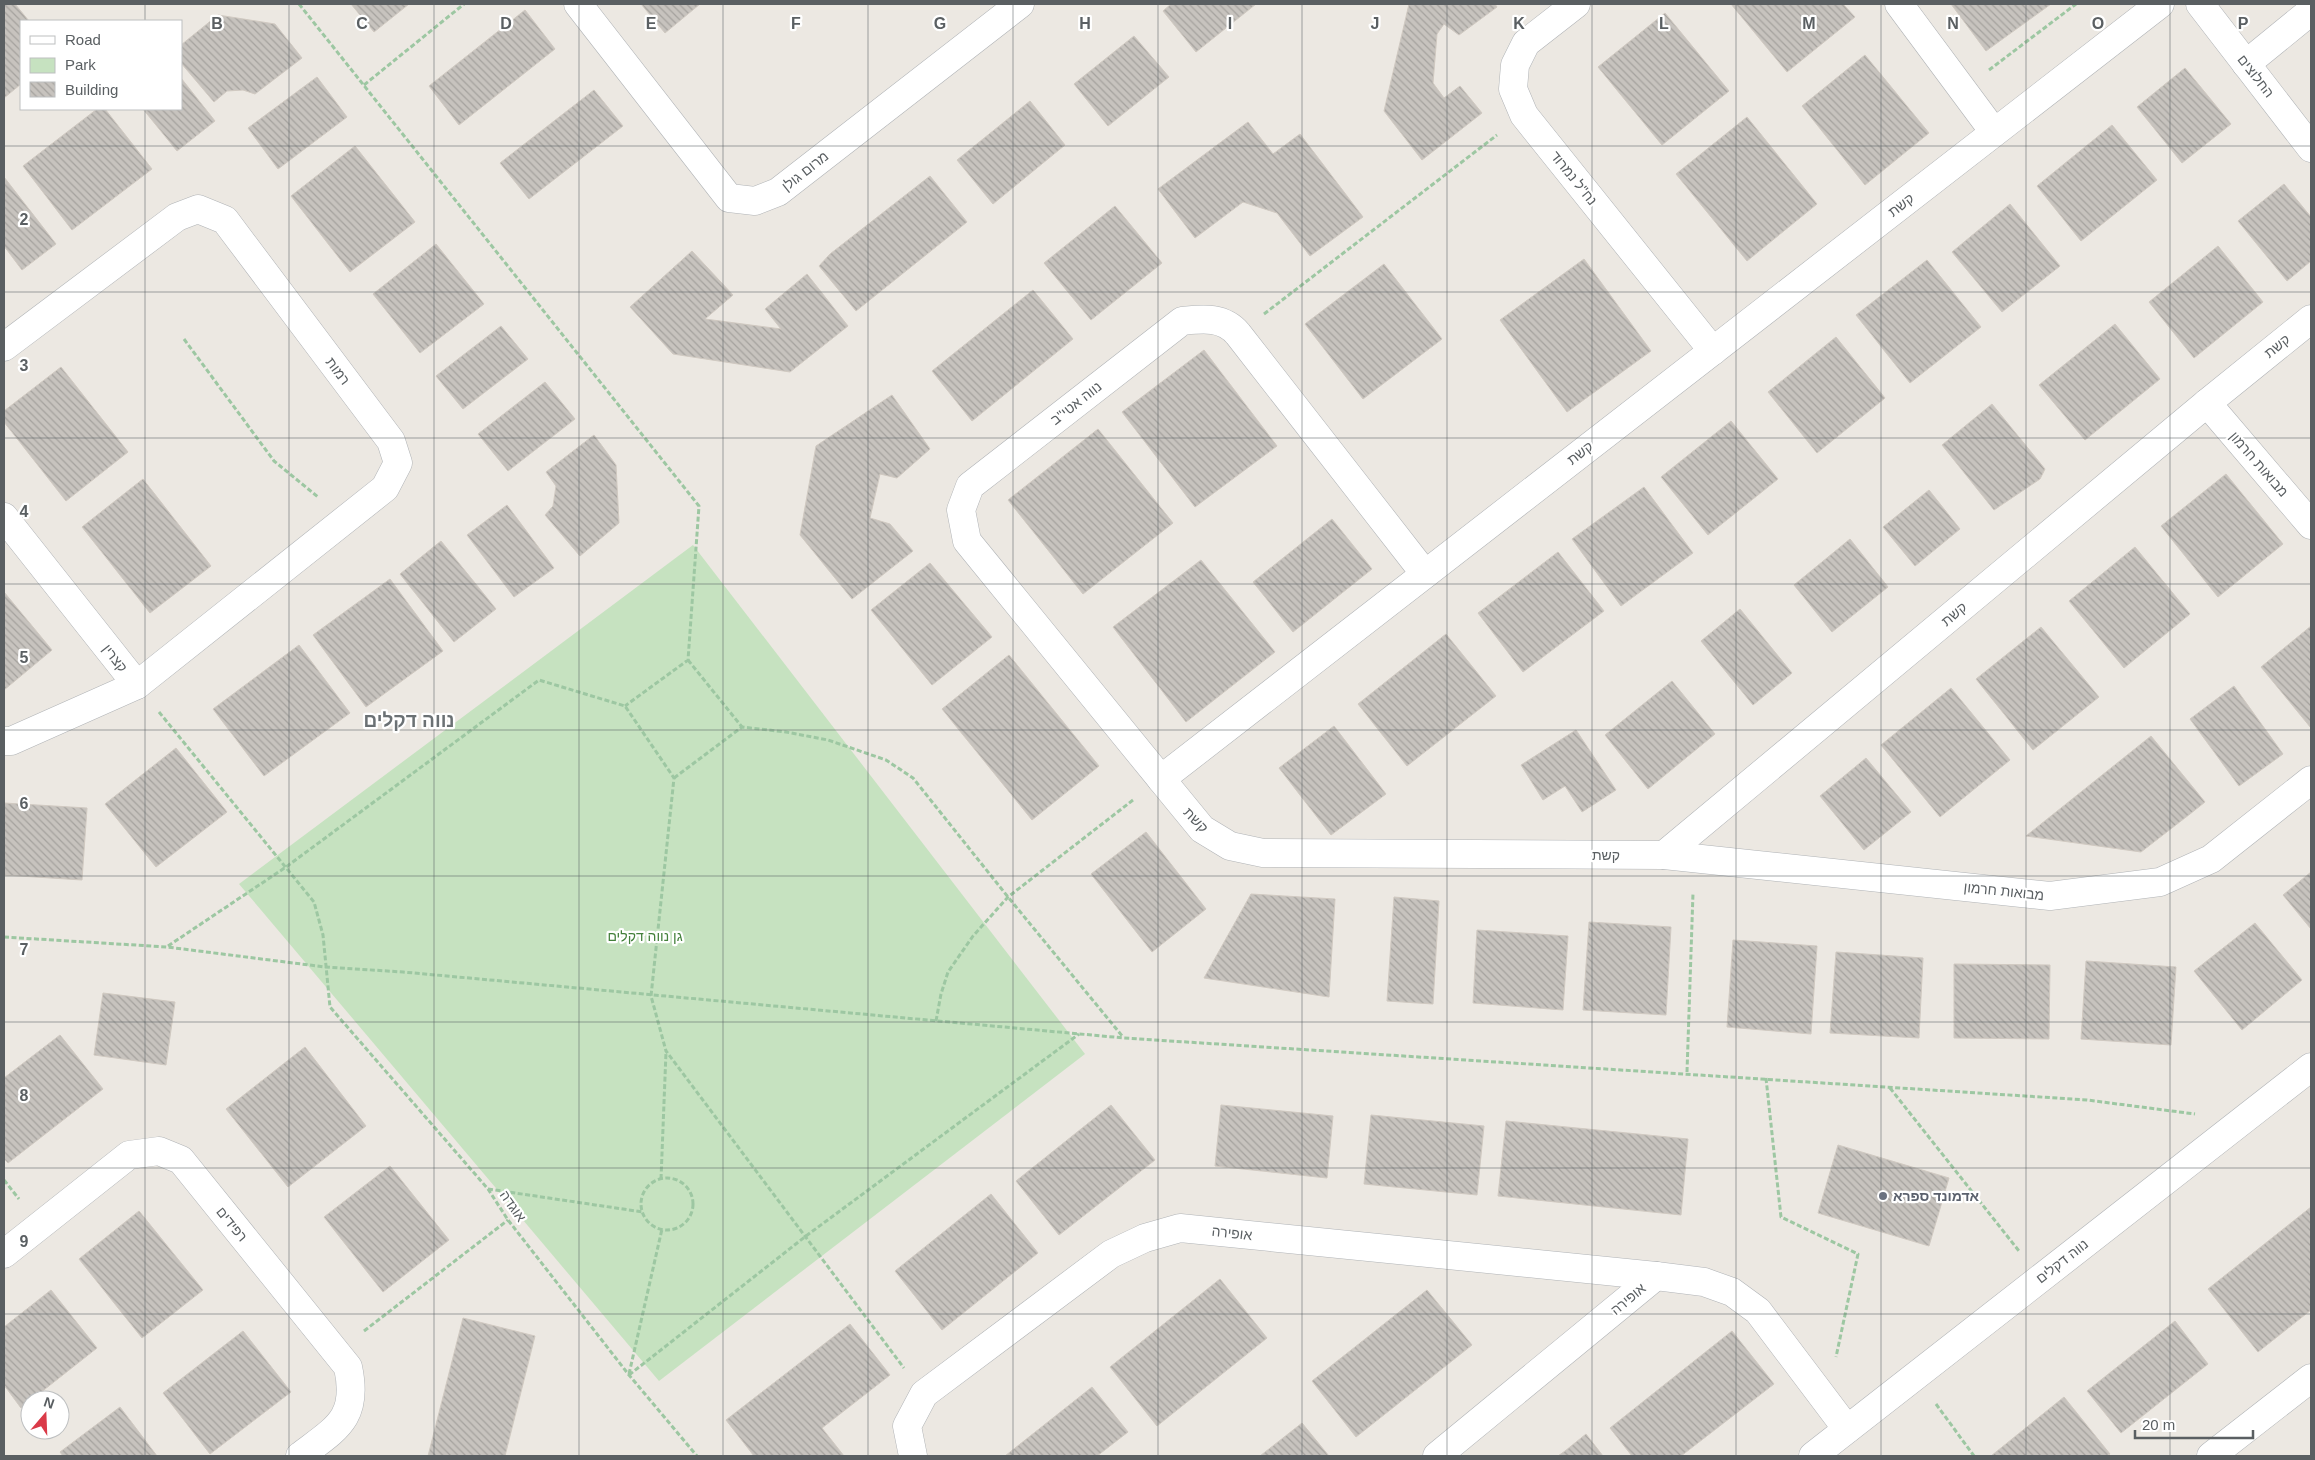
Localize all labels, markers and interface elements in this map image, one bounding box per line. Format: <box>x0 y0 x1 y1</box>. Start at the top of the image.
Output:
text: B <box>211 15 223 32</box>
text: C <box>356 15 368 32</box>
text: D <box>500 15 512 32</box>
text: E <box>646 15 657 32</box>
text: F <box>791 15 801 32</box>
text: G <box>934 15 946 32</box>
text: H <box>1079 15 1091 32</box>
text: I <box>1228 15 1232 32</box>
text: J <box>1371 15 1379 32</box>
text: K <box>1513 15 1525 32</box>
text: L <box>1659 15 1669 32</box>
text: M <box>1802 15 1816 32</box>
text: N <box>1947 15 1959 32</box>
text: O <box>2092 15 2104 32</box>
text: P <box>2238 15 2249 32</box>
legend <box>20 20 182 110</box>
text: Road <box>65 31 101 48</box>
street label: החלוצים <box>2234 52 2278 100</box>
text: Park <box>65 56 96 73</box>
text: Building <box>65 81 118 98</box>
street label: מרום גולן <box>779 148 831 194</box>
street label: נח"ל נמרוד <box>1547 148 1601 208</box>
street label: קשת <box>1885 190 1917 220</box>
text: 2 <box>20 211 29 228</box>
street label: קשת <box>2261 331 2293 361</box>
street label: רמות <box>323 354 353 388</box>
text: 3 <box>20 357 29 374</box>
street label: נווה אטי"ב <box>1047 378 1105 428</box>
street label: מבואות חרמון <box>2226 428 2292 500</box>
street label: קשת <box>1564 438 1596 468</box>
text: 4 <box>20 503 29 520</box>
street label: קשת <box>1938 599 1970 629</box>
street label: קצרין <box>99 641 131 675</box>
text: 5 <box>20 649 29 666</box>
district label: נווה דקלים <box>363 710 455 731</box>
text: 6 <box>20 795 29 812</box>
street label: קשת <box>1180 804 1212 836</box>
street label: קשת <box>1592 847 1620 863</box>
street label: מבואות חרמון <box>1963 879 2045 903</box>
park label: גן נווה דקלים <box>607 928 683 944</box>
text: 7 <box>20 941 29 958</box>
text: 8 <box>20 1087 29 1104</box>
street label: אוגדה <box>497 1187 530 1225</box>
place label: אדמונד ספרא <box>1893 1188 1980 1204</box>
marker: אדמונד ספרא <box>1877 1190 1889 1202</box>
street label: רפידים <box>213 1203 251 1245</box>
street label: אופירה <box>1211 1223 1253 1243</box>
text: 9 <box>20 1233 29 1250</box>
street label: נווה דקלים <box>2033 1236 2091 1286</box>
street label: אופירה <box>1607 1280 1649 1318</box>
north arrow <box>20 1390 70 1440</box>
text: N <box>42 1393 57 1412</box>
scale bar <box>2135 1408 2252 1440</box>
text: 20 m <box>2142 1416 2175 1433</box>

